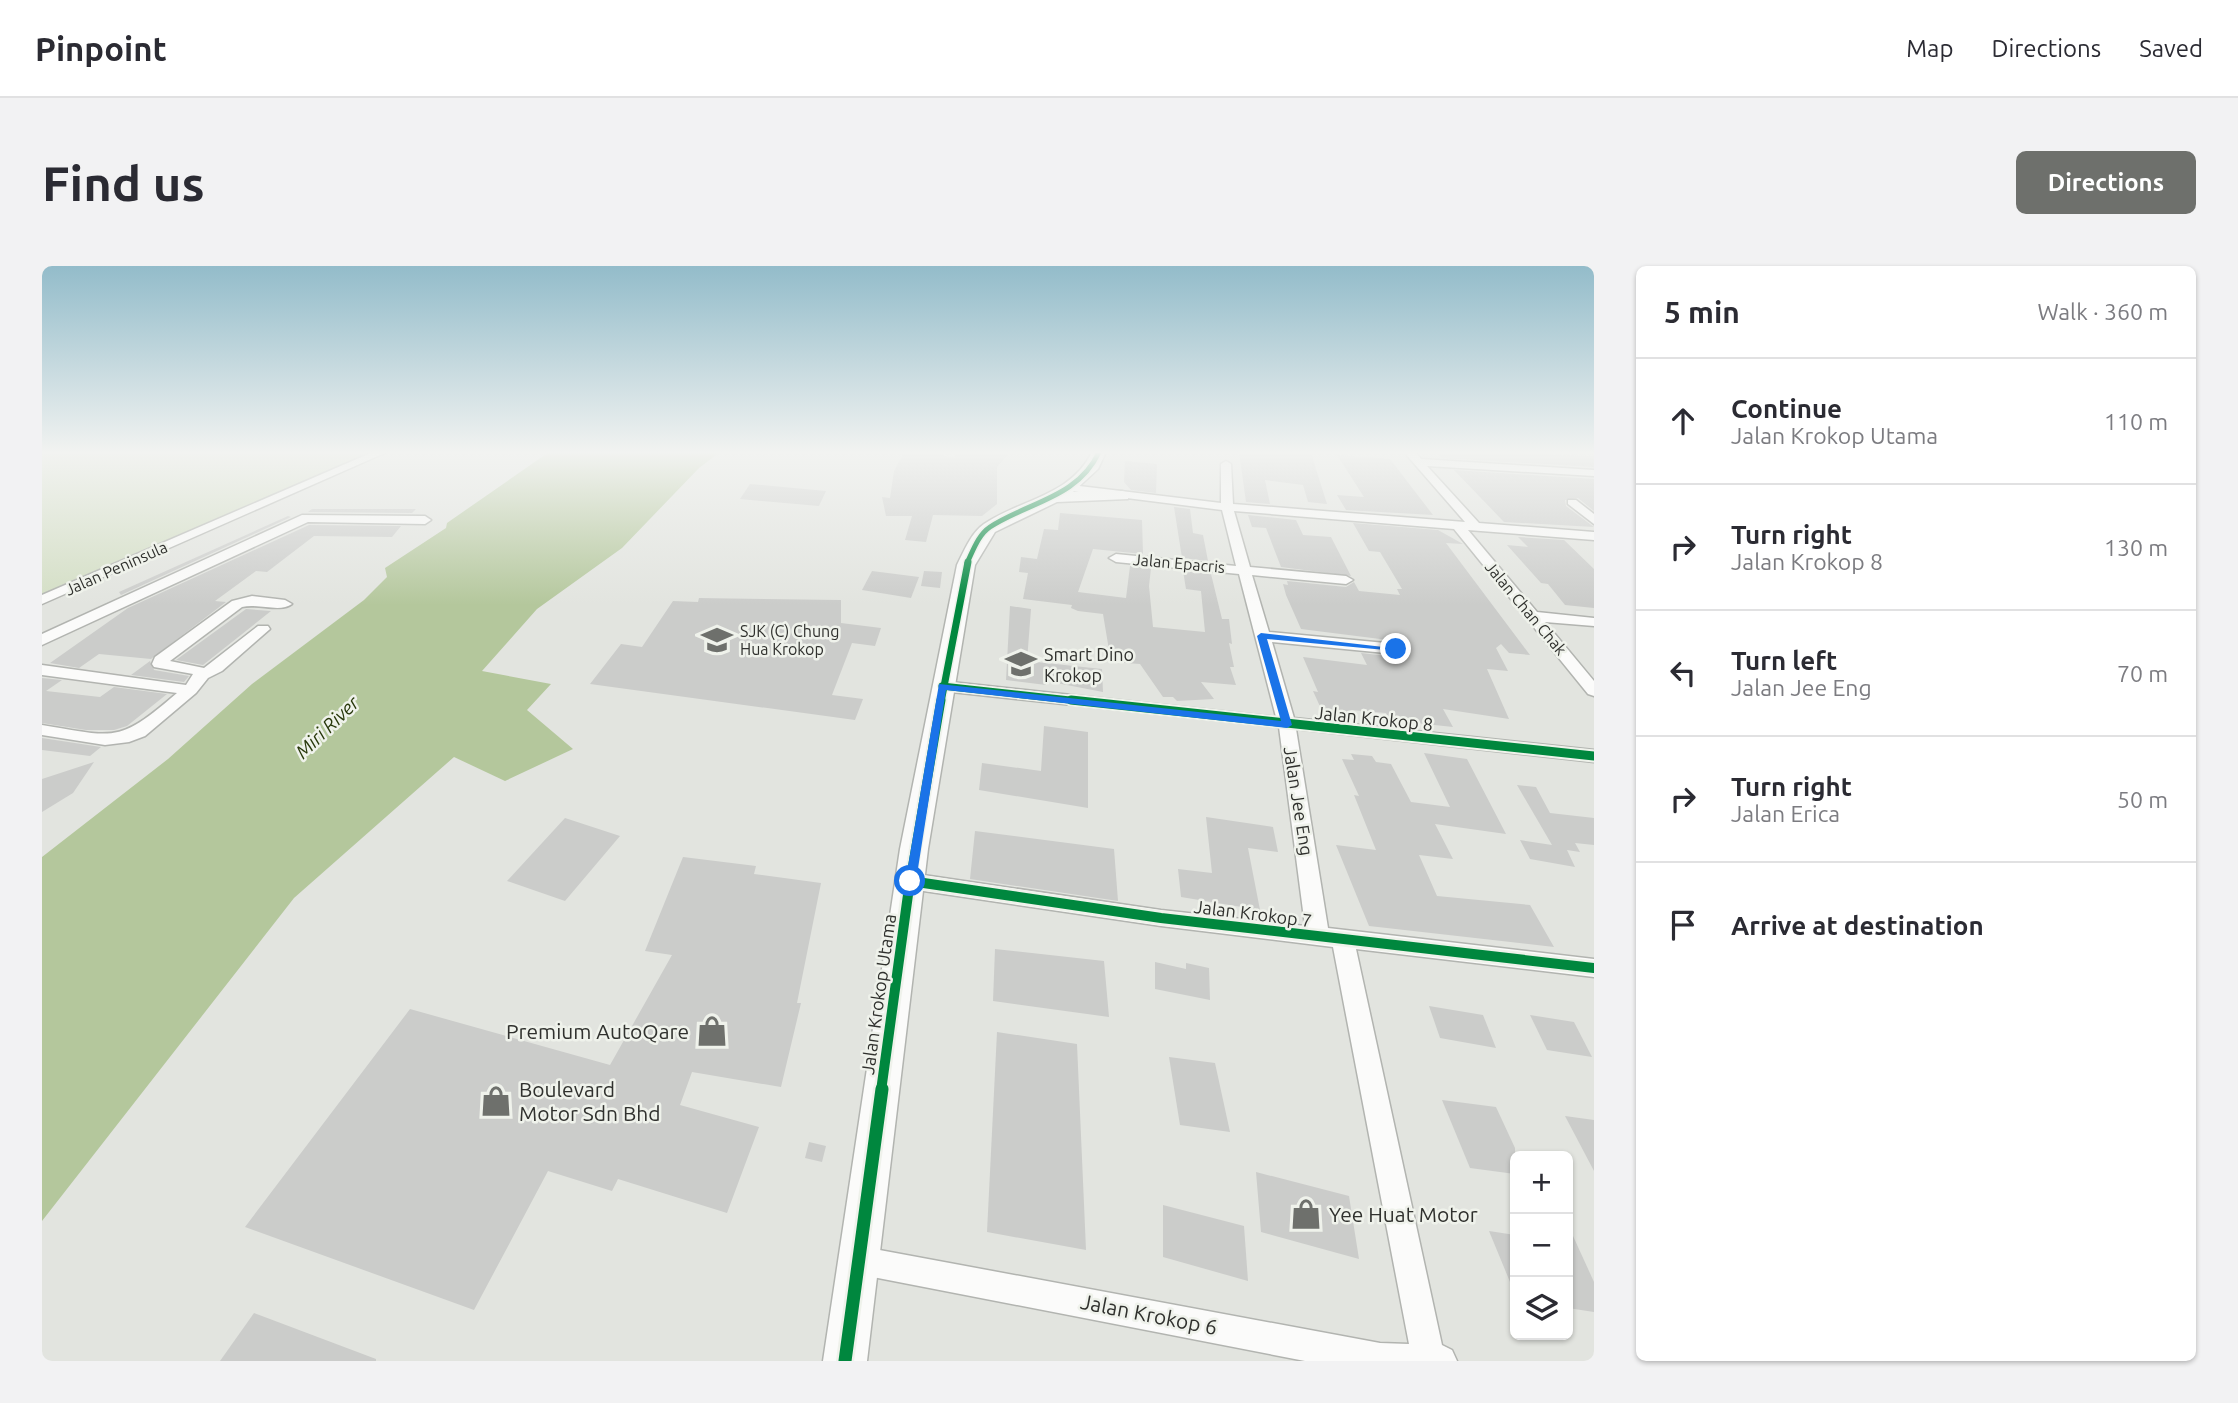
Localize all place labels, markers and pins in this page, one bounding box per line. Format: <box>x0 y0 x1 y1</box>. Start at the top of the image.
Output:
place label: SJK (C) Chung Hua Krokop <box>740 622 839 658</box>
school or university icon: SJK (C) Chung Hua Krokop <box>700 623 734 657</box>
place label: Smart Dino Krokop <box>1044 644 1134 685</box>
school or university icon: Smart Dino Krokop <box>1004 647 1038 681</box>
shop icon: Premium AutoQare <box>695 1014 729 1048</box>
place label: Premium AutoQare <box>506 1019 689 1043</box>
place label: Boulevard Motor Sdn Bhd <box>519 1077 661 1125</box>
shop icon: Boulevard Motor Sdn Bhd <box>479 1084 513 1118</box>
shop icon: Yee Huat Motor <box>1289 1197 1323 1231</box>
place label: Yee Huat Motor <box>1329 1202 1478 1226</box>

